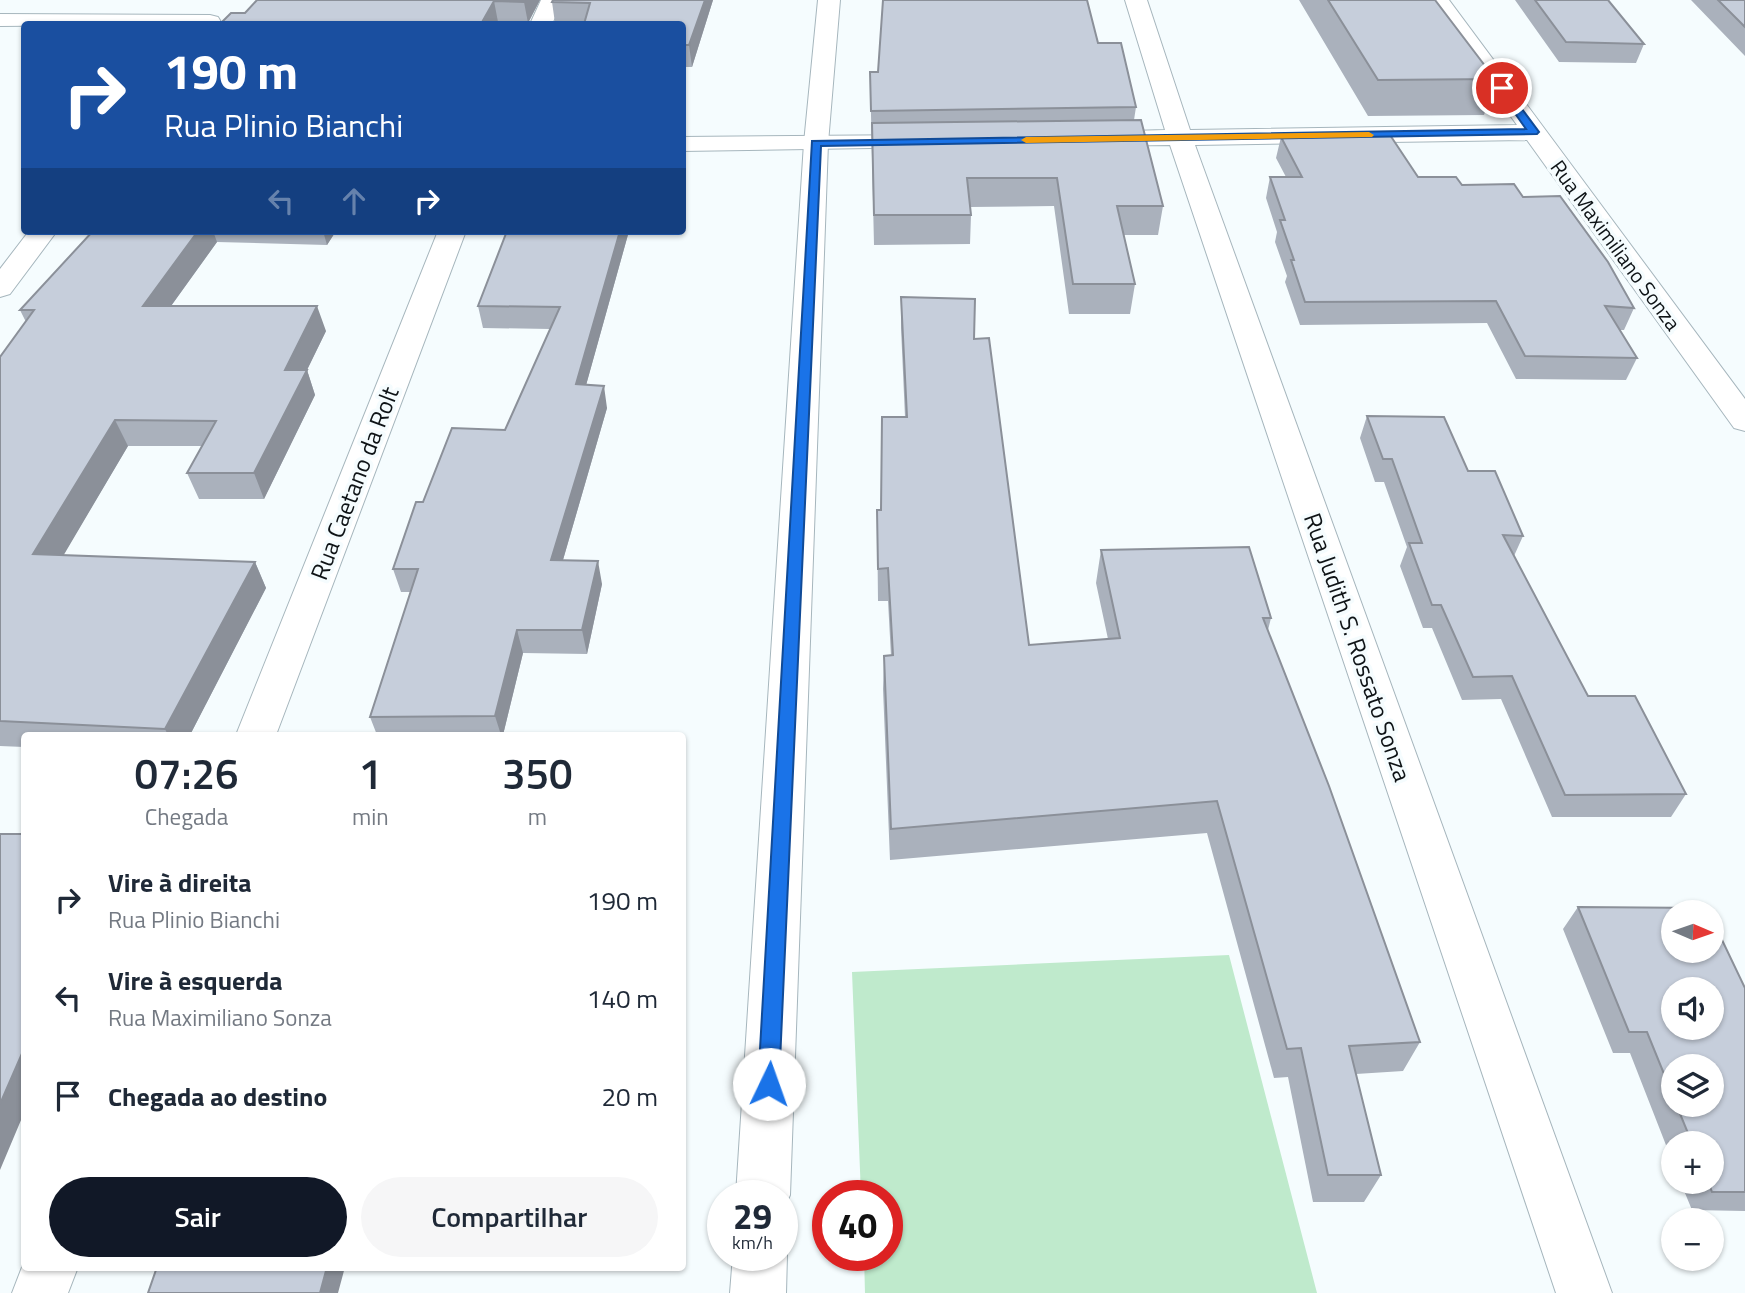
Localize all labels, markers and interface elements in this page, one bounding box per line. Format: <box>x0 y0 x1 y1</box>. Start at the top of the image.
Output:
text: 190 m <box>164 33 298 108</box>
icon: right <box>49 49 140 140</box>
pin <box>1472 58 1532 118</box>
icon: arrive <box>1483 69 1521 107</box>
text: Rua Plinio Bianchi <box>164 101 403 149</box>
street label: Rua Maximiliano Sonza <box>1543 153 1689 337</box>
icon: left <box>262 182 300 220</box>
icon: ahead <box>335 182 373 220</box>
icon: right <box>408 182 446 220</box>
street label: Rua Caetano da Rolt <box>301 381 408 585</box>
street label: Rua Judith S. Rossato Sonza <box>1295 508 1421 786</box>
text: 07:26 <box>134 741 239 805</box>
text: 1 <box>359 741 382 805</box>
text: 350 <box>502 741 573 805</box>
text: Chegada <box>145 799 228 834</box>
text: min <box>352 799 389 834</box>
text: m <box>528 799 547 834</box>
text: Vire à direita <box>108 863 251 902</box>
icon: right <box>49 881 87 919</box>
text: 190 m <box>587 881 658 920</box>
north arrow <box>1661 900 1724 962</box>
map controls <box>1661 900 1724 1271</box>
text: Rua Plinio Bianchi <box>108 902 280 937</box>
text: Vire à esquerda <box>108 961 283 1000</box>
button: sound <box>1661 977 1724 1040</box>
icon: left <box>49 979 87 1017</box>
text: 140 m <box>587 979 658 1018</box>
text: Rua Maximiliano Sonza <box>108 1000 332 1035</box>
position arrow <box>732 1047 806 1121</box>
button: layers <box>1661 1054 1724 1117</box>
icon: arrive <box>49 1077 87 1115</box>
text: Chegada ao destino <box>108 1077 327 1116</box>
text: 20 m <box>601 1077 658 1116</box>
button: + <box>1661 1131 1724 1194</box>
button: Sair <box>49 1177 347 1257</box>
button: Compartilhar <box>361 1177 658 1257</box>
speed limit sign: 40 <box>812 1180 903 1271</box>
text: 29 <box>733 1189 772 1243</box>
button: − <box>1661 1208 1724 1271</box>
text: km/h <box>732 1229 773 1256</box>

